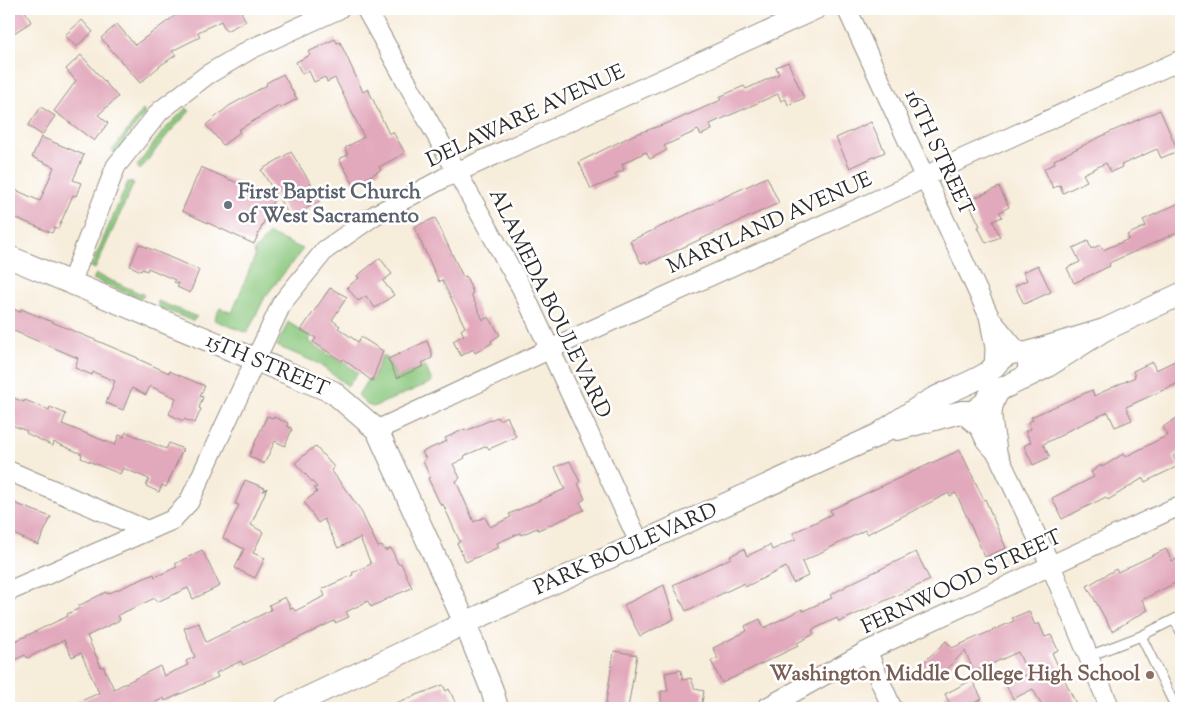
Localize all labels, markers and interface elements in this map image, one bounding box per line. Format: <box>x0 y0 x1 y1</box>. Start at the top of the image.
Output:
street label: DELAWARE AVENUE <box>422 58 631 176</box>
street label: 16TH STREET <box>896 85 980 221</box>
street label: MARYLAND AVENUE <box>663 165 878 283</box>
place label: First Baptist Church of West Sacramento <box>238 178 422 232</box>
street label: ALAMEDA BOULEVARD <box>480 184 618 424</box>
marker: First Baptist Church of West Sacramento <box>222 199 234 211</box>
street label: 15TH STREET <box>201 327 333 405</box>
street label: PARK BOULEVARD <box>529 496 723 604</box>
street label: FERNWOOD STREET <box>857 523 1068 643</box>
place label: Washington Middle College High School <box>769 660 1140 690</box>
marker: Washington Middle College High School <box>1144 669 1156 681</box>

